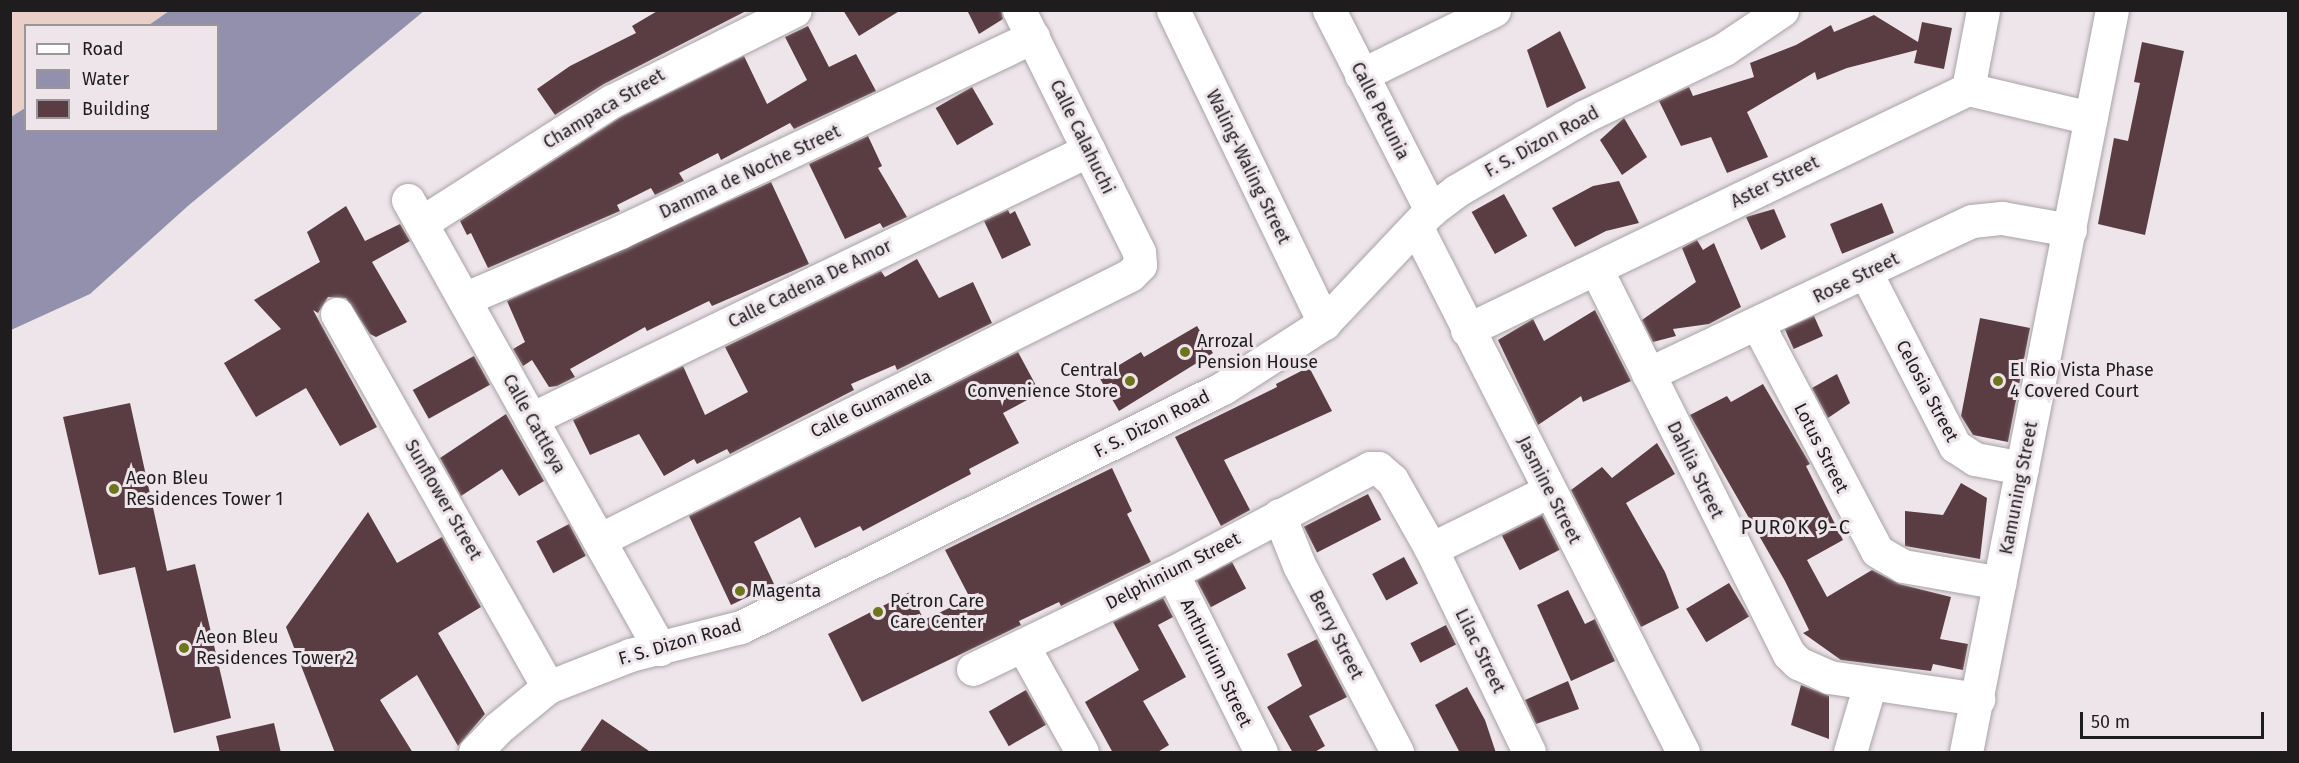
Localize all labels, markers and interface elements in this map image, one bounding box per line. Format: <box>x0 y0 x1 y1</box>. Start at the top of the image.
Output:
legend <box>24 24 219 132</box>
text: Road <box>82 38 124 60</box>
street label: Calle Petunia <box>1346 59 1414 163</box>
street label: Champaca Street <box>539 64 669 154</box>
text: Water <box>82 68 129 90</box>
street label: Calle Calahuchi <box>1045 76 1119 198</box>
street label: Waling-Waling Street <box>1201 86 1295 248</box>
text: Building <box>82 98 149 120</box>
street label: F. S. Dizon Road <box>1481 102 1603 182</box>
street label: Damma de Noche Street <box>656 121 844 223</box>
street label: Aster Street <box>1727 151 1823 213</box>
street label: Calle Cadena De Amor <box>725 235 895 333</box>
street label: Rose Street <box>1809 248 1903 308</box>
place label: Arrozal Pension House <box>1197 331 1318 374</box>
street label: Celosia Street <box>1891 336 1963 446</box>
marker: Arrozal Pension House <box>1178 345 1192 359</box>
place label: Central Convenience Store <box>967 360 1118 403</box>
place label: El Rio Vista Phase 4 Covered Court <box>2010 360 2154 403</box>
street label: Calle Gumamela <box>807 365 935 443</box>
street label: Calle Cattleya <box>498 371 570 477</box>
marker: Central Convenience Store <box>1123 374 1137 388</box>
marker: El Rio Vista Phase 4 Covered Court <box>1991 374 2005 388</box>
street label: F. S. Dizon Road <box>1090 386 1214 462</box>
street label: Lotus Street <box>1789 399 1853 497</box>
street label: Dahlia Street <box>1662 418 1728 522</box>
street label: Kamuning Street <box>1995 420 2043 556</box>
street label: Jasmine Street <box>1513 433 1585 547</box>
street label: Sunflower Street <box>400 436 486 564</box>
place label: Aeon Bleu Residences Tower 1 <box>126 468 283 510</box>
marker: Aeon Bleu Residences Tower 1 <box>107 482 121 496</box>
district label: PUROK 9-C <box>1741 515 1851 539</box>
street label: Delphinium Street <box>1102 528 1244 614</box>
place label: Magenta <box>752 580 821 602</box>
marker: Magenta <box>733 584 747 598</box>
street label: Berry Street <box>1304 587 1368 683</box>
place label: Petron Care Care Center <box>890 591 984 634</box>
street label: Anthurium Street <box>1176 595 1256 731</box>
marker: Petron Care Care Center <box>871 605 885 619</box>
street label: Lilac Street <box>1450 605 1510 697</box>
street label: F. S. Dizon Road <box>616 614 744 670</box>
place label: Aeon Bleu Residences Tower 2 <box>196 627 354 670</box>
marker: Aeon Bleu Residences Tower 2 <box>177 641 191 655</box>
scale bar <box>2083 700 2268 738</box>
text: 50 m <box>2091 711 2130 733</box>

